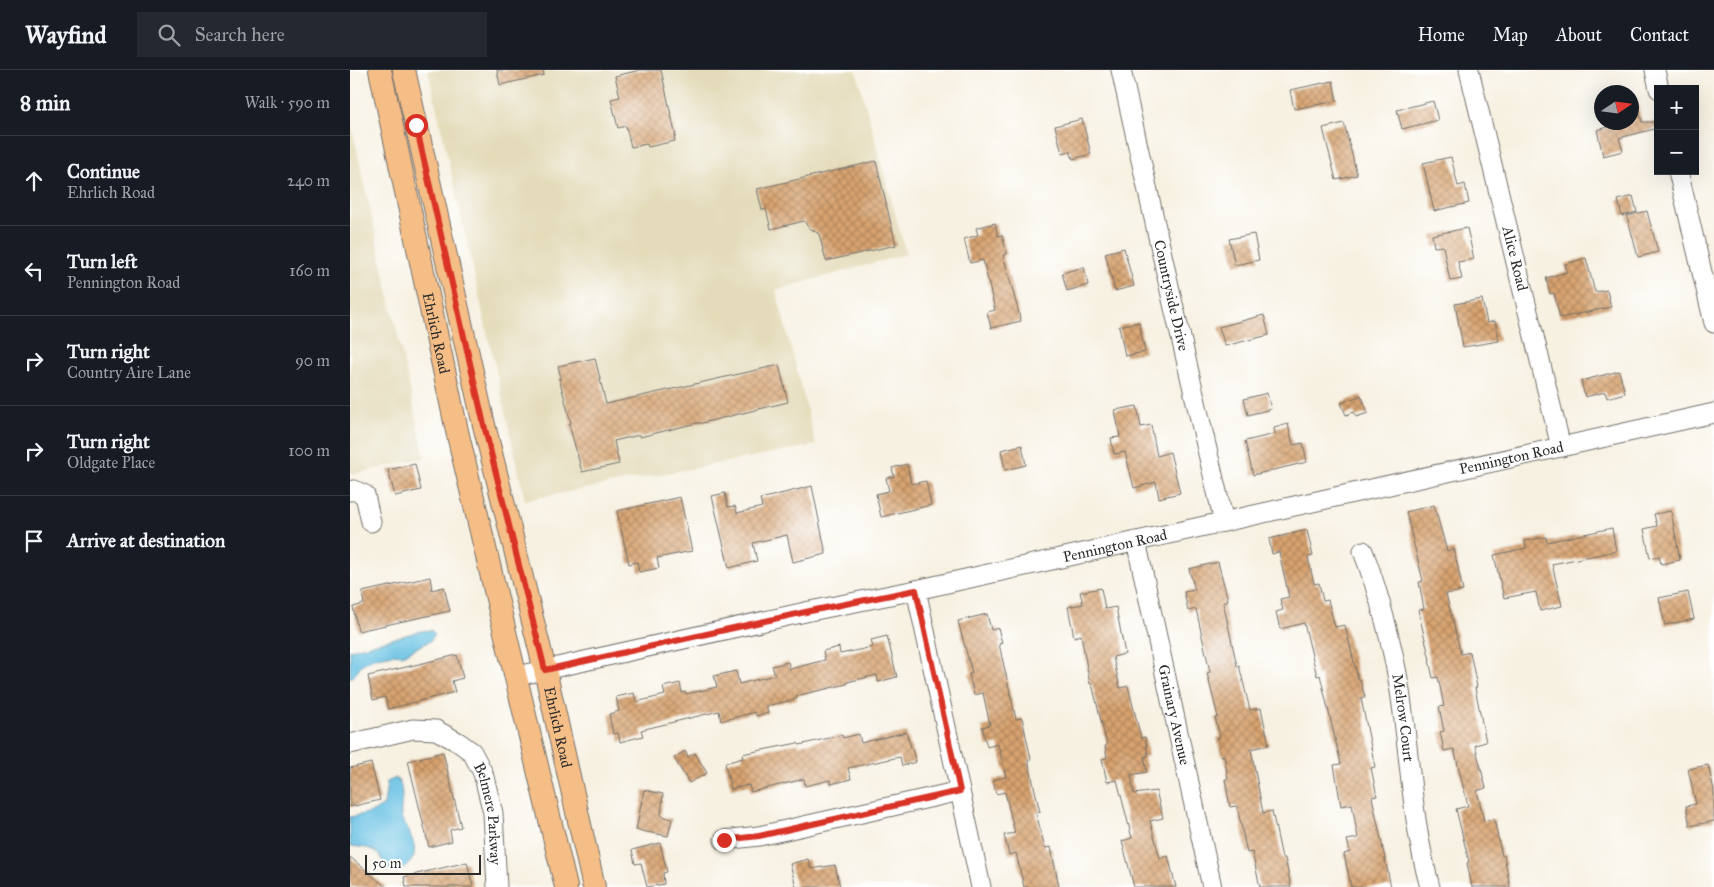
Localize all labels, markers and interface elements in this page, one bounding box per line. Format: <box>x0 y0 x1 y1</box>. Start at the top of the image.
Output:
search box <box>137 12 487 57</box>
text: Wayfind <box>25 20 107 50</box>
icon: search <box>155 21 183 49</box>
text: Search here <box>195 23 285 46</box>
text: Home <box>1418 24 1465 46</box>
text: Map <box>1493 24 1528 46</box>
text: About <box>1556 24 1602 46</box>
text: Contact <box>1630 24 1689 46</box>
north arrow <box>1594 85 1639 130</box>
map controls <box>1654 85 1699 175</box>
button: + <box>1654 85 1699 130</box>
text: 8 min <box>20 90 70 116</box>
text: Walk · 590 m <box>244 93 330 112</box>
route start <box>405 114 428 137</box>
button: − <box>1654 130 1699 175</box>
text: Continue <box>67 160 140 183</box>
icon: ahead <box>20 167 48 195</box>
text: 240 m <box>287 171 330 190</box>
text: Ehrlich Road <box>67 183 155 202</box>
street label: Alice Road <box>1498 223 1532 293</box>
street label: Countryside Drive <box>1150 238 1193 353</box>
text: Turn left <box>67 250 137 273</box>
icon: left <box>20 257 48 285</box>
text: 160 m <box>289 261 330 280</box>
text: Pennington Road <box>67 273 180 292</box>
street label: Ehrlich Road <box>419 291 454 376</box>
text: Turn right <box>67 340 150 363</box>
icon: right <box>20 347 48 375</box>
text: 90 m <box>295 351 330 370</box>
text: Country Aire Lane <box>67 363 191 382</box>
text: Turn right <box>67 430 150 453</box>
icon: right <box>20 437 48 465</box>
street label: Pennington Road <box>1457 438 1566 478</box>
text: 100 m <box>288 441 330 460</box>
text: Oldgate Place <box>67 453 155 472</box>
street label: Pennington Road <box>1061 525 1169 566</box>
icon: arrive <box>20 527 48 555</box>
text: Arrive at destination <box>67 529 225 552</box>
street label: Grainary Avenue <box>1154 663 1194 767</box>
street label: Melrow Court <box>1388 672 1418 764</box>
street label: Ehrlich Road <box>540 685 576 770</box>
street label: Belmere Parkway <box>470 759 505 866</box>
route end <box>713 829 736 852</box>
scale bar <box>365 852 481 875</box>
text: 50 m <box>372 855 401 872</box>

